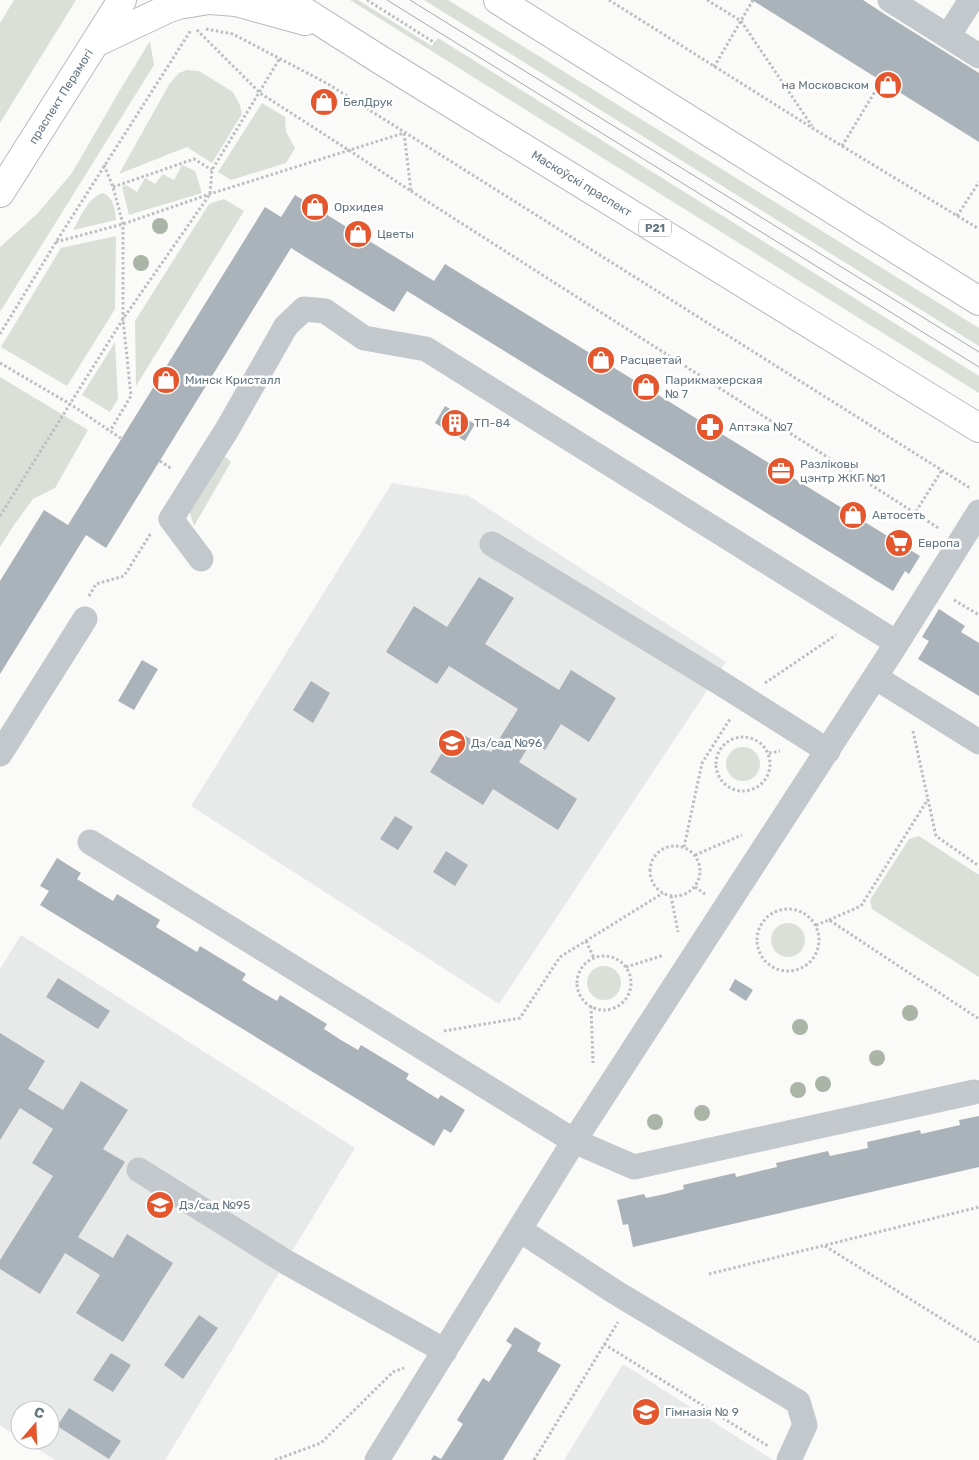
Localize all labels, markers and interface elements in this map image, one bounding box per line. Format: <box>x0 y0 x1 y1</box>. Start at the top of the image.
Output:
street label: праспект Перамогі <box>26 47 96 147</box>
shop icon: на Московском <box>873 70 903 100</box>
place label: на Московском <box>781 78 869 92</box>
shop icon: БелДрук <box>309 87 339 117</box>
place label: БелДрук <box>343 95 393 109</box>
street label: Маскоўскі праспект <box>529 148 634 220</box>
shop icon: Орхидея <box>300 192 330 222</box>
place label: Орхидея <box>334 200 384 214</box>
shop icon: Цветы <box>343 219 373 249</box>
road number: Р21 <box>639 220 671 237</box>
place label: Цветы <box>377 227 414 241</box>
shop icon: Расцветай <box>586 345 616 375</box>
place label: Расцветай <box>620 353 682 367</box>
shop icon: Минск Кристалл <box>151 365 181 395</box>
shop icon: Парикмахерская № 7 <box>631 372 661 402</box>
place label: Минск Кристалл <box>185 373 281 387</box>
place label: Парикмахерская № 7 <box>665 373 762 401</box>
building icon: ТП-84 <box>440 408 470 438</box>
pharmacy icon: Аптэка №7 <box>695 412 725 442</box>
place label: ТП-84 <box>474 416 511 430</box>
place label: Аптэка №7 <box>729 420 793 434</box>
office icon: Разліковы цэнтр ЖКГ №1 <box>766 456 796 486</box>
place label: Разліковы цэнтр ЖКГ №1 <box>800 457 885 485</box>
shop icon: Автосеть <box>838 500 868 530</box>
place label: Автосеть <box>872 508 925 522</box>
supermarket icon: Европа <box>884 528 914 558</box>
place label: Европа <box>918 536 960 550</box>
school or university icon: Дз/сад №96 <box>437 728 467 758</box>
place label: Дз/сад №96 <box>471 736 542 750</box>
school or university icon: Дз/сад №95 <box>145 1190 175 1220</box>
place label: Дз/сад №95 <box>179 1198 250 1212</box>
school or university icon: Гімназія № 9 <box>631 1397 661 1427</box>
north arrow <box>10 1400 60 1450</box>
text: С <box>32 1404 47 1423</box>
place label: Гімназія № 9 <box>665 1405 739 1419</box>

